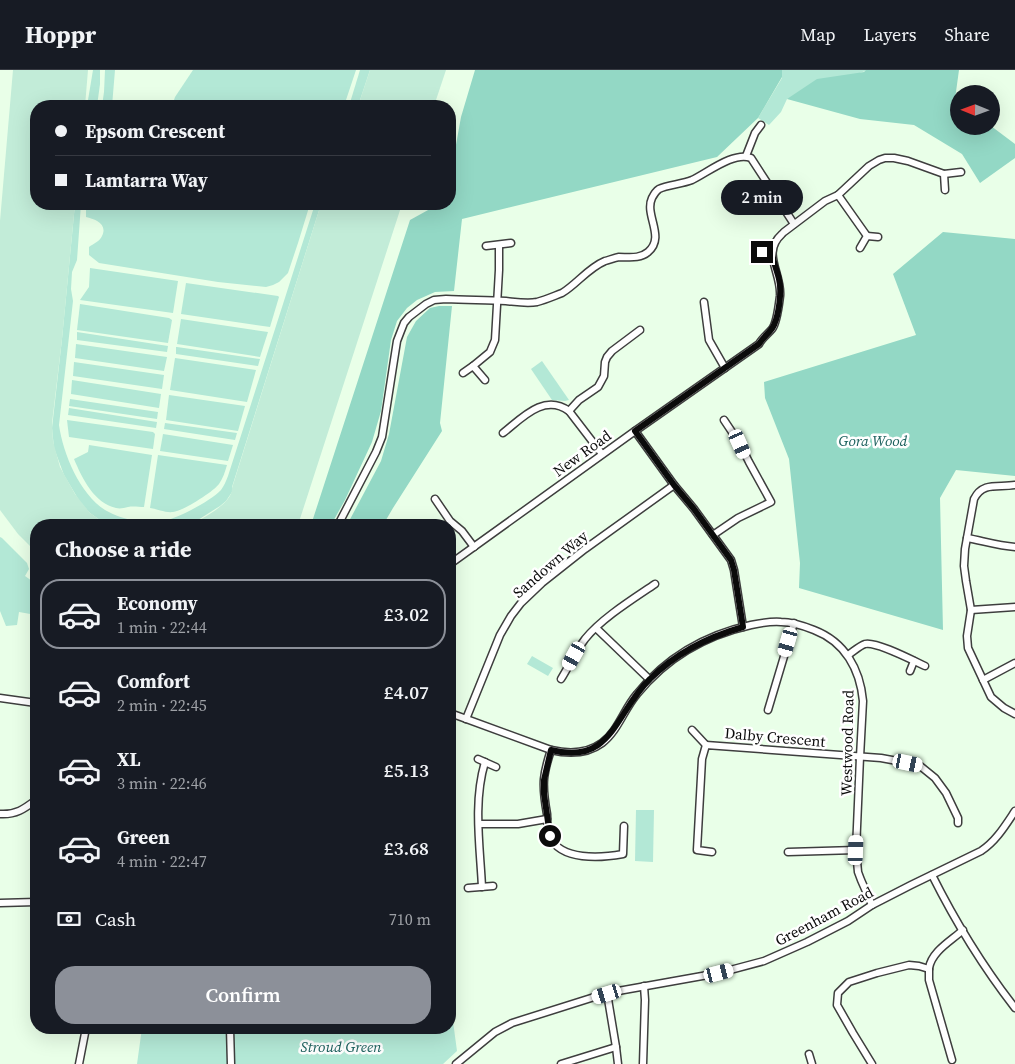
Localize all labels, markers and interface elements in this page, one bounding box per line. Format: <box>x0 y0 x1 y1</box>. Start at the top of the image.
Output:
text: Hoppr <box>25 18 96 51</box>
text: Map <box>800 22 835 47</box>
text: Layers <box>863 22 916 47</box>
text: Share <box>944 22 990 47</box>
north arrow <box>950 85 1000 135</box>
map controls <box>950 85 1000 135</box>
text: Epsom Crescent <box>85 118 225 144</box>
text: Lamtarra Way <box>85 167 208 193</box>
callout: 2 min <box>721 180 803 214</box>
text: 2 min <box>741 186 783 208</box>
route end <box>751 241 773 263</box>
street label: New Road <box>549 424 616 481</box>
car <box>727 427 752 461</box>
park label: Gora Wood <box>839 430 908 451</box>
street label: Sandown Way <box>508 525 592 603</box>
text: Choose a ride <box>55 534 192 564</box>
text: Economy <box>117 590 198 616</box>
icon: car <box>57 592 102 637</box>
text: £3.02 <box>384 601 429 627</box>
text: 1 min · 22:44 <box>117 616 207 638</box>
car <box>776 626 799 658</box>
car <box>560 639 587 673</box>
text: Comfort <box>117 668 190 694</box>
icon: car <box>57 670 102 715</box>
text: £4.07 <box>384 679 429 705</box>
street label: Westwood Road <box>836 689 858 796</box>
text: 2 min · 22:45 <box>117 694 207 716</box>
street label: Dalby Crescent <box>724 722 826 752</box>
text: XL <box>117 746 140 772</box>
icon: car <box>57 748 102 793</box>
car <box>891 753 924 773</box>
text: £5.13 <box>384 757 429 783</box>
text: 3 min · 22:46 <box>117 772 207 794</box>
text: Green <box>117 824 170 850</box>
route start <box>539 825 561 847</box>
icon: car <box>57 826 102 871</box>
text: £3.68 <box>384 835 429 861</box>
car <box>847 835 864 865</box>
text: 4 min · 22:47 <box>117 850 207 872</box>
street label: Greenham Road <box>771 881 877 951</box>
icon: cash <box>55 905 83 933</box>
text: Cash <box>95 906 136 932</box>
text: 710 m <box>389 908 431 930</box>
car <box>702 962 735 984</box>
button: Confirm <box>55 966 431 1024</box>
car <box>590 982 623 1006</box>
park label: Stroud Green <box>301 1036 382 1057</box>

